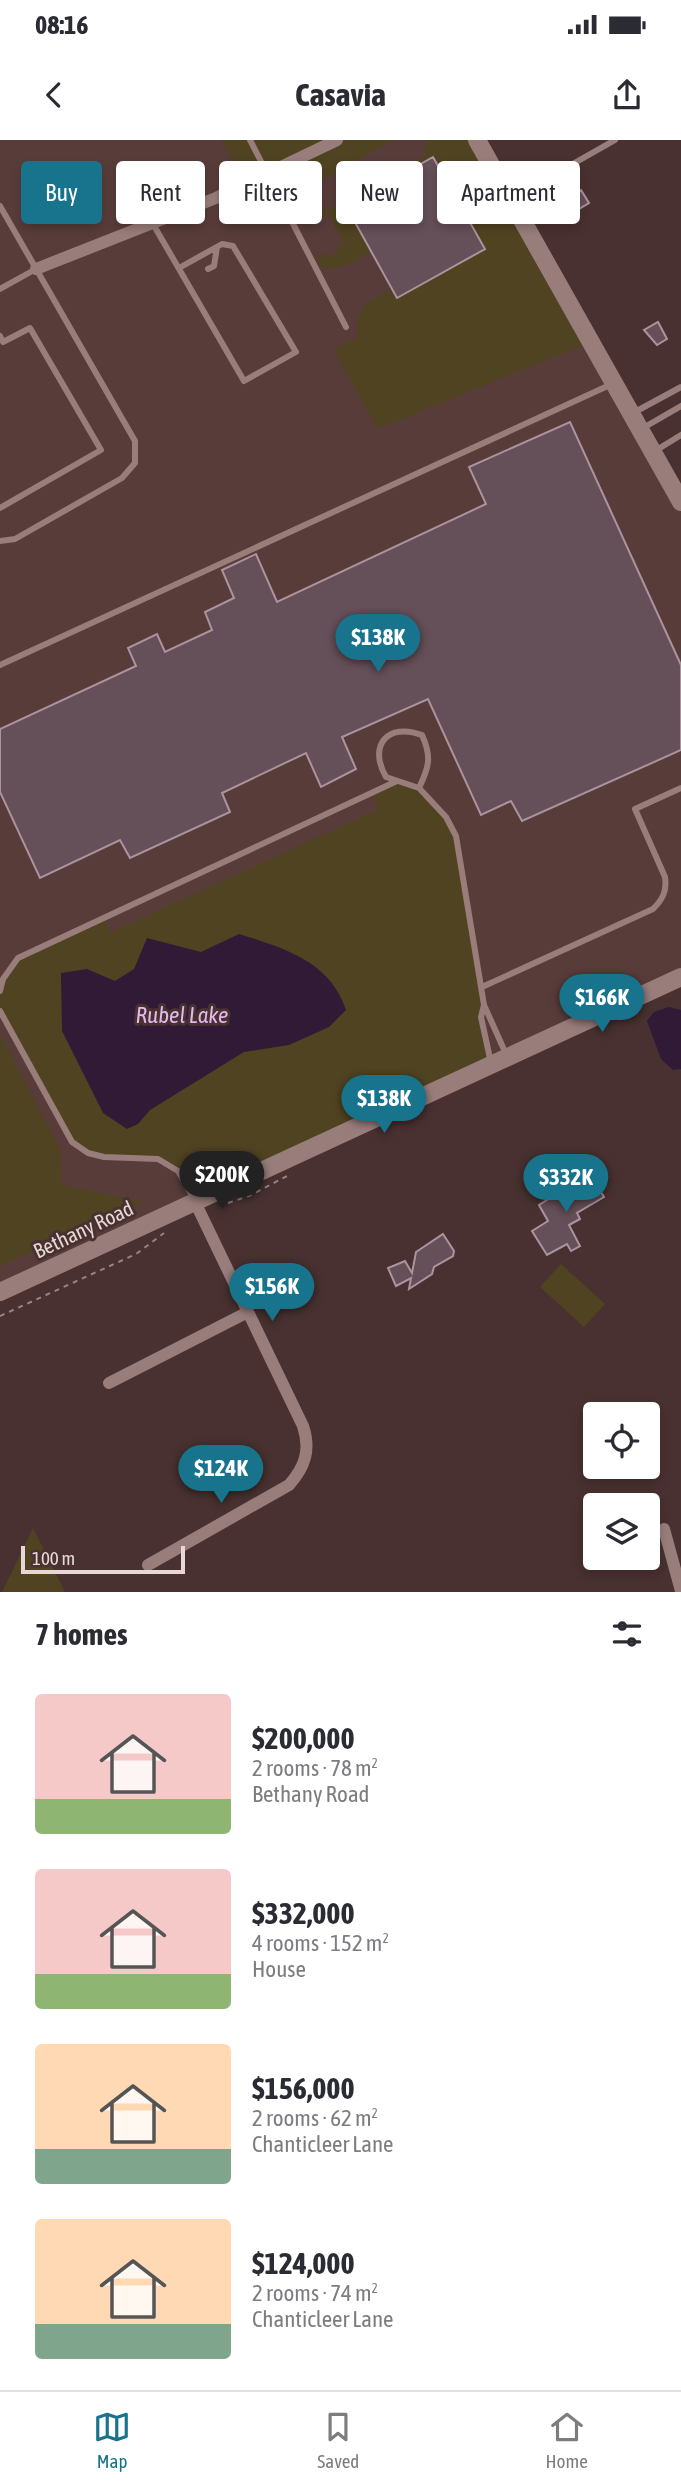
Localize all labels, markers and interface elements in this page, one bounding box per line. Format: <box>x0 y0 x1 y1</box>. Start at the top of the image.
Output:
text: 08:16 <box>35 10 89 40</box>
icon: back <box>35 76 73 114</box>
text: Casavia <box>295 76 386 113</box>
icon: share <box>608 76 646 114</box>
chip: Buy <box>21 161 102 224</box>
chip: Rent <box>116 161 205 224</box>
chip: Filters <box>219 161 322 224</box>
chip: New <box>336 161 423 224</box>
chip: Apartment <box>437 161 580 224</box>
pin: $138K <box>329 615 427 674</box>
text: $138K <box>351 624 405 650</box>
pin: $166K <box>553 974 651 1034</box>
text: $166K <box>575 984 629 1010</box>
water label: Rubel Lake <box>136 1002 228 1028</box>
pin: $138K <box>335 1076 433 1135</box>
text: $138K <box>357 1085 411 1111</box>
pin: $200K <box>173 1152 271 1211</box>
pin: $332K <box>517 1154 615 1214</box>
text: $200K <box>195 1161 249 1187</box>
text: $332K <box>539 1164 593 1190</box>
street label: Bethany Road <box>29 1195 137 1263</box>
pin: $156K <box>223 1264 321 1323</box>
text: $156K <box>245 1273 299 1299</box>
map controls <box>583 1402 660 1570</box>
button: locate <box>583 1402 660 1479</box>
pin: $124K <box>172 1446 270 1505</box>
text: $124K <box>194 1455 248 1481</box>
button: layers <box>583 1493 660 1570</box>
scale bar <box>21 1543 186 1575</box>
text: 100 m <box>32 1547 75 1569</box>
icon: filters <box>608 1615 646 1653</box>
text: 7 homes <box>35 1617 128 1651</box>
text: $200,000 <box>252 1721 355 1755</box>
icon: home <box>91 1722 175 1806</box>
text: 2 rooms · 78 m² <box>252 1755 378 1781</box>
text: Bethany Road <box>252 1781 370 1807</box>
text: $332,000 <box>252 1896 355 1930</box>
icon: home <box>91 1897 175 1981</box>
text: 4 rooms · 152 m² <box>252 1930 389 1956</box>
text: House <box>252 1956 306 1982</box>
text: $156,000 <box>252 2071 355 2105</box>
icon: home <box>91 2072 175 2156</box>
text: 2 rooms · 62 m² <box>252 2105 378 2131</box>
text: Chanticleer Lane <box>252 2131 394 2157</box>
text: $124,000 <box>252 2246 355 2280</box>
icon: home <box>91 2247 175 2331</box>
text: 2 rooms · 74 m² <box>252 2280 378 2306</box>
text: Chanticleer Lane <box>252 2306 394 2332</box>
tab: Map <box>93 2408 131 2472</box>
tab: Saved <box>317 2408 359 2472</box>
tab: Home <box>546 2408 588 2472</box>

